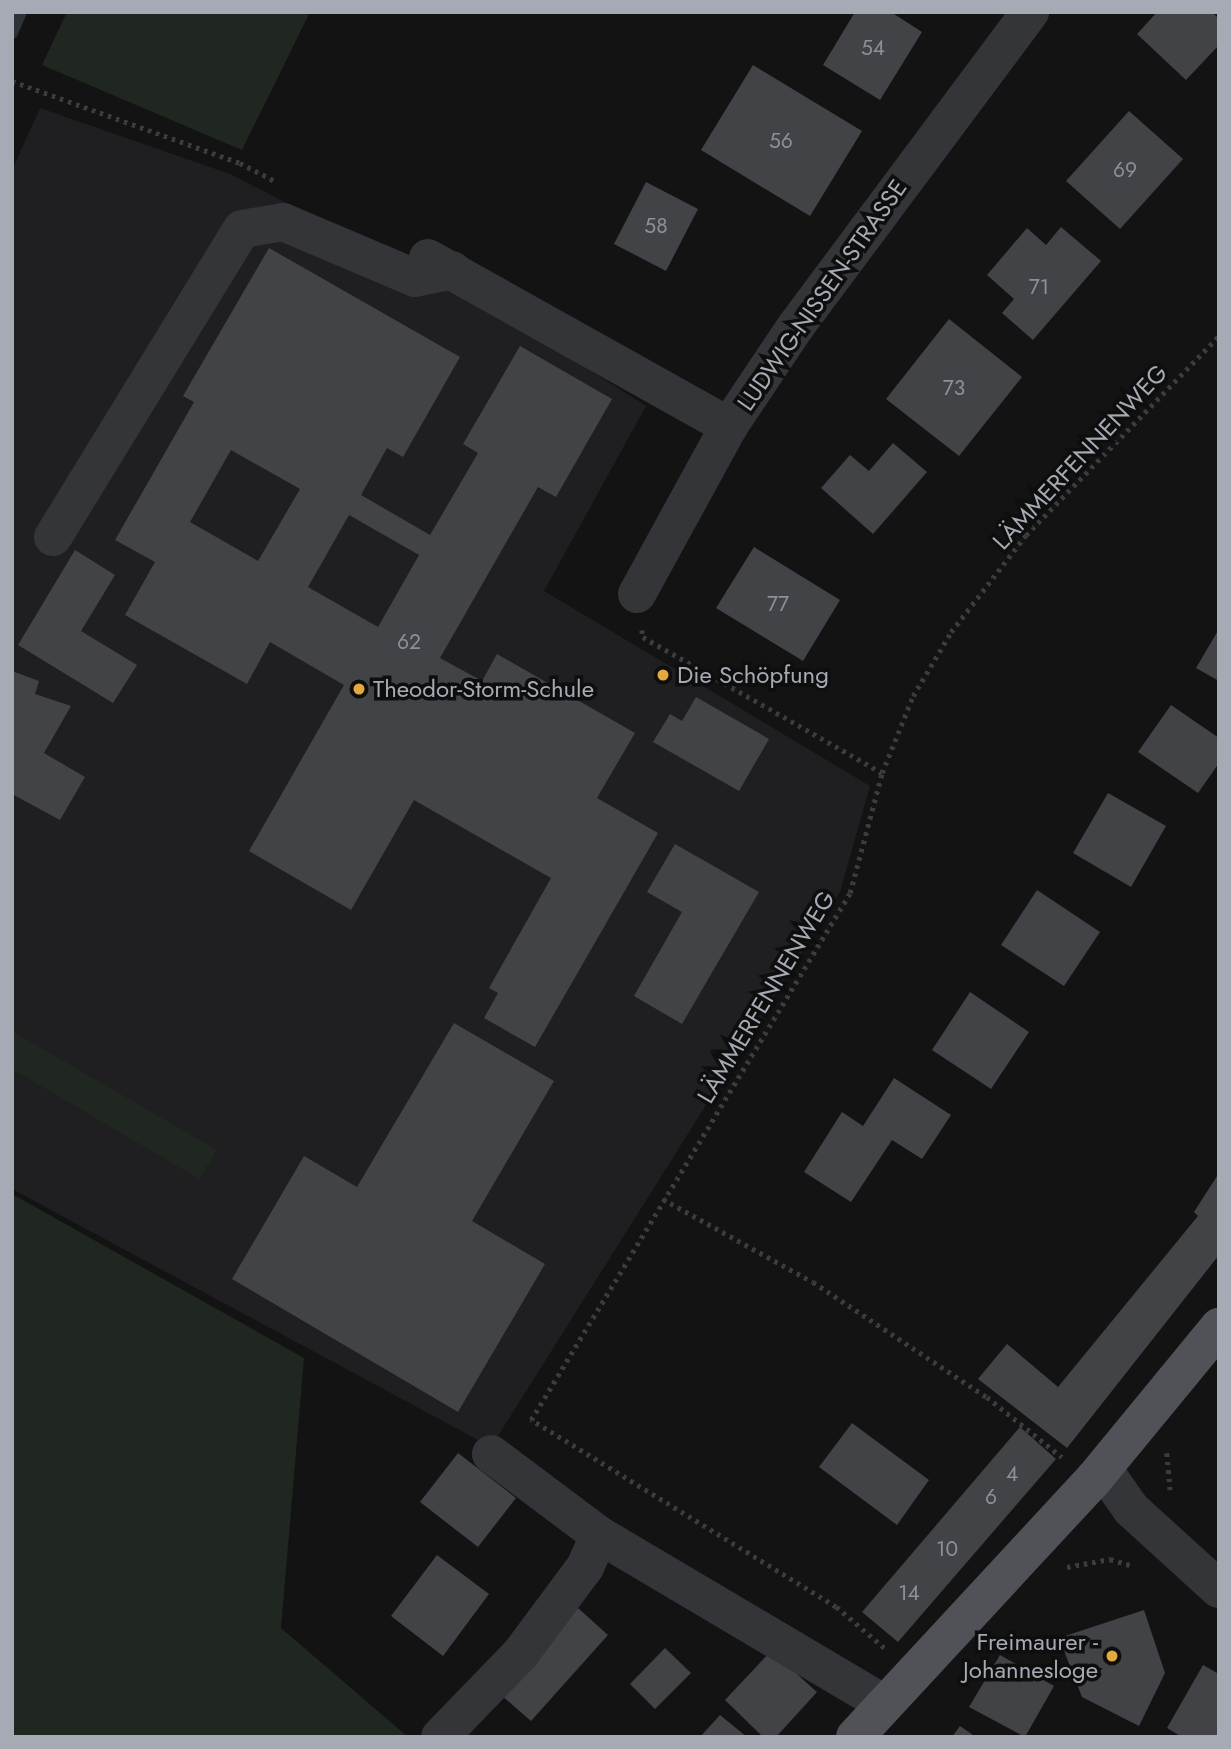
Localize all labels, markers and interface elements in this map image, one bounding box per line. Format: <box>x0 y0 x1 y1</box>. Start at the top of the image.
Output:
house number: 54 <box>861 35 885 61</box>
house number: 56 <box>769 128 793 154</box>
house number: 69 <box>1113 157 1137 183</box>
street label: LUDWIG-NISSEN-STRASSE <box>731 174 913 416</box>
house number: 58 <box>644 213 668 239</box>
house number: 71 <box>1029 274 1049 300</box>
street label: LÄMMERFENNENWEG <box>987 358 1173 556</box>
house number: 73 <box>943 375 965 401</box>
house number: 77 <box>767 591 789 617</box>
house number: 62 <box>397 629 421 655</box>
place label: Die Schöpfung <box>677 661 829 689</box>
marker: Die Schöpfung <box>655 667 671 683</box>
place label: Theodor-Storm-Schule <box>373 675 594 703</box>
marker: Theodor-Storm-Schule <box>351 681 367 697</box>
street label: LÄMMERFENNENWEG <box>691 886 841 1108</box>
house number: 4 <box>1006 1461 1018 1487</box>
house number: 6 <box>985 1484 997 1510</box>
house number: 10 <box>936 1536 958 1562</box>
house number: 14 <box>898 1580 920 1606</box>
place label: Freimaurer - Johannesloge <box>963 1628 1098 1684</box>
marker: Freimaurer - Johannesloge <box>1104 1648 1120 1664</box>

